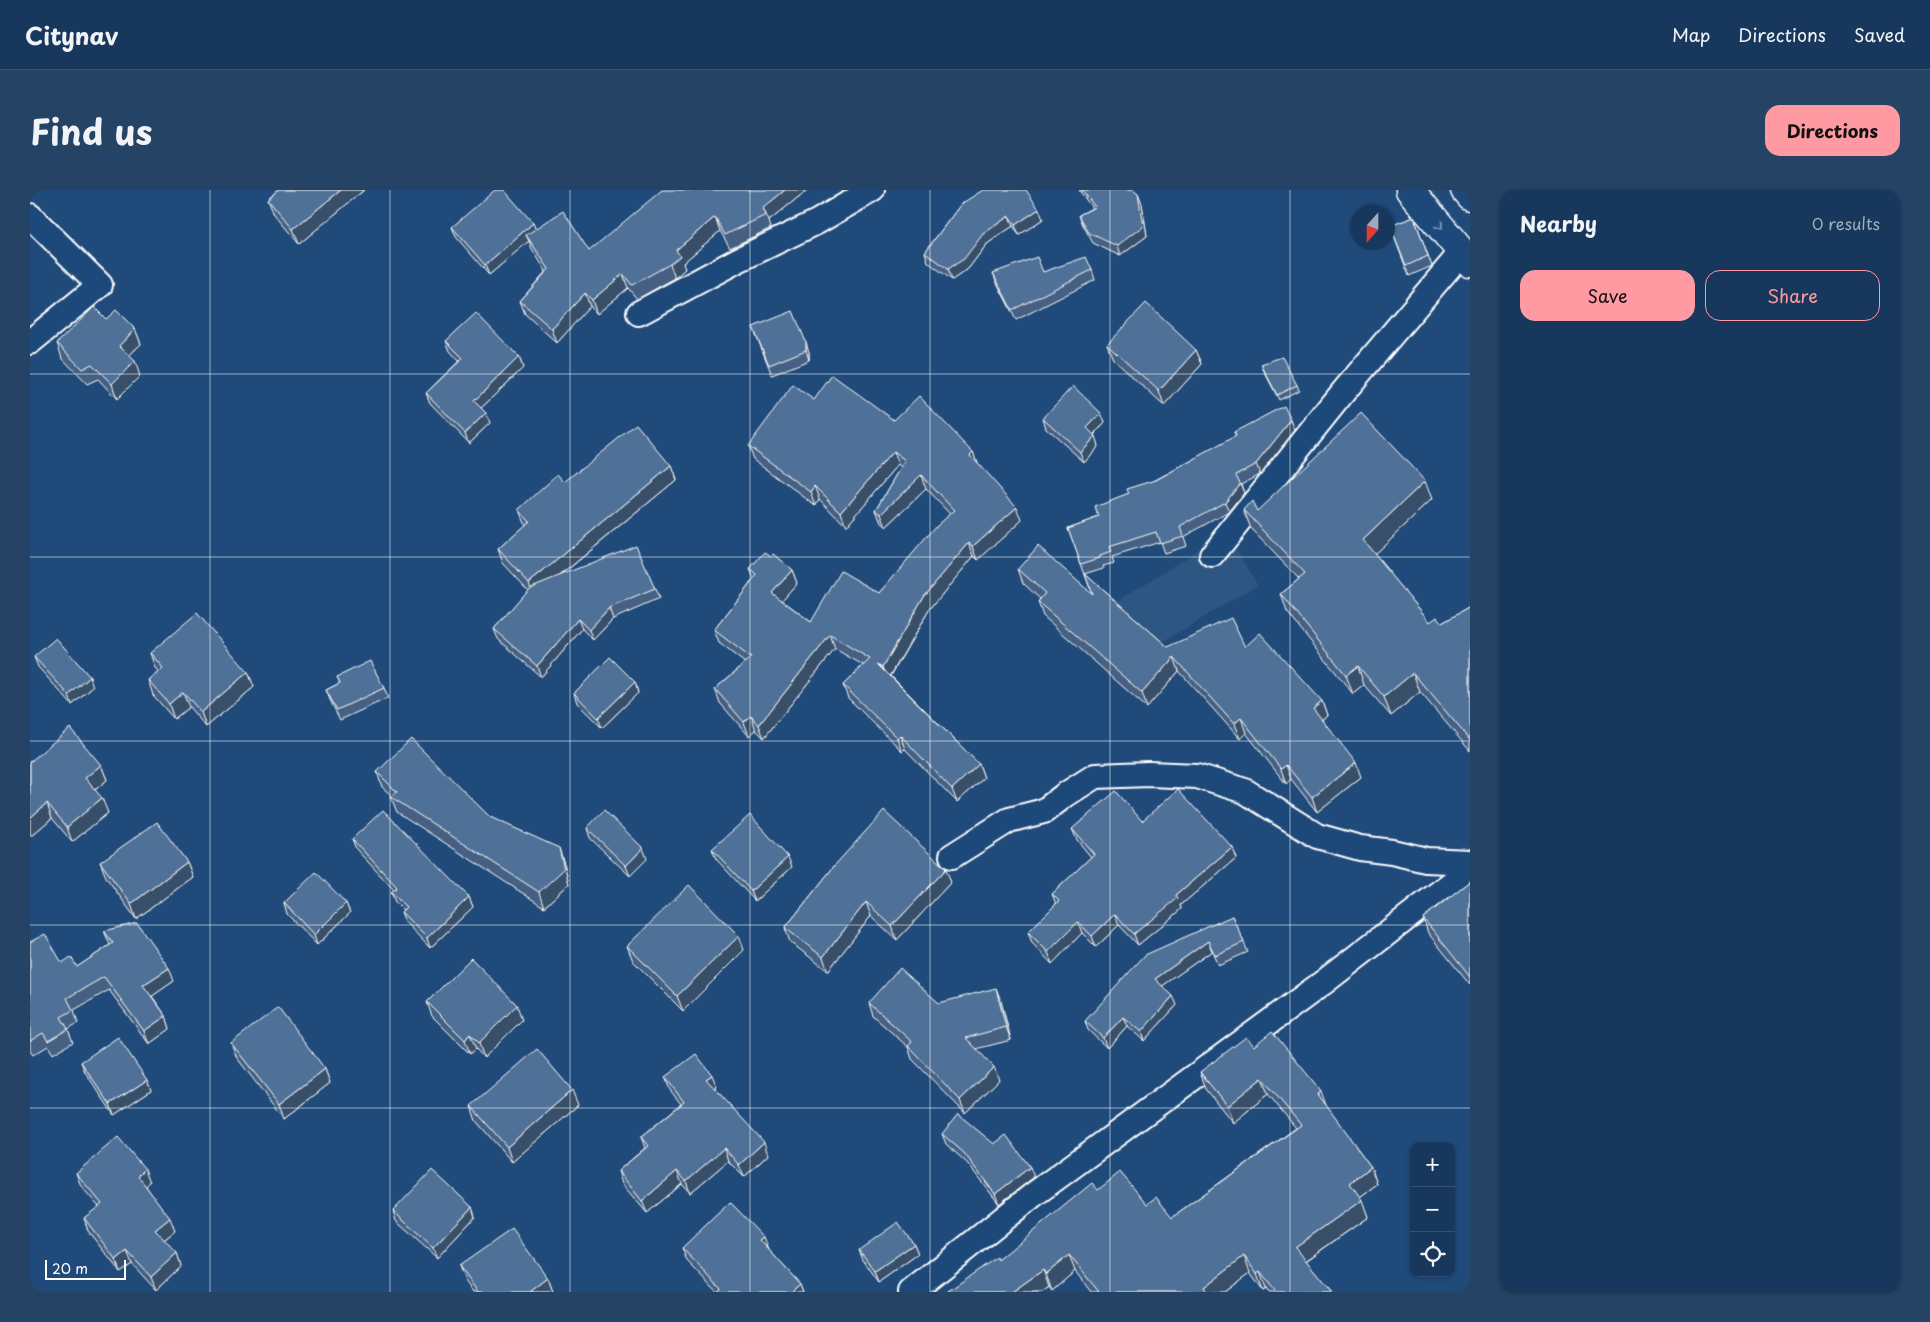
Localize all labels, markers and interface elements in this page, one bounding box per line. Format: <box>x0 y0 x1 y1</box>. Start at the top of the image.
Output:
text: Citynav <box>25 17 118 53</box>
text: Map <box>1672 21 1710 48</box>
text: Directions <box>1738 21 1826 48</box>
text: Saved <box>1854 21 1905 48</box>
text: Find us <box>30 104 152 157</box>
button: Directions <box>1765 105 1900 156</box>
north arrow <box>1350 205 1395 250</box>
text: Nearby <box>1520 207 1597 239</box>
text: 0 results <box>1812 211 1880 235</box>
one-way arrow <box>1434 221 1443 230</box>
button: Save <box>1520 270 1695 321</box>
button: Share <box>1705 270 1880 321</box>
map controls <box>1410 1142 1455 1277</box>
button: + <box>1410 1142 1455 1187</box>
button: − <box>1410 1187 1455 1232</box>
button: locate <box>1410 1232 1455 1277</box>
scale bar <box>45 1257 126 1280</box>
text: 20 m <box>52 1258 88 1279</box>

